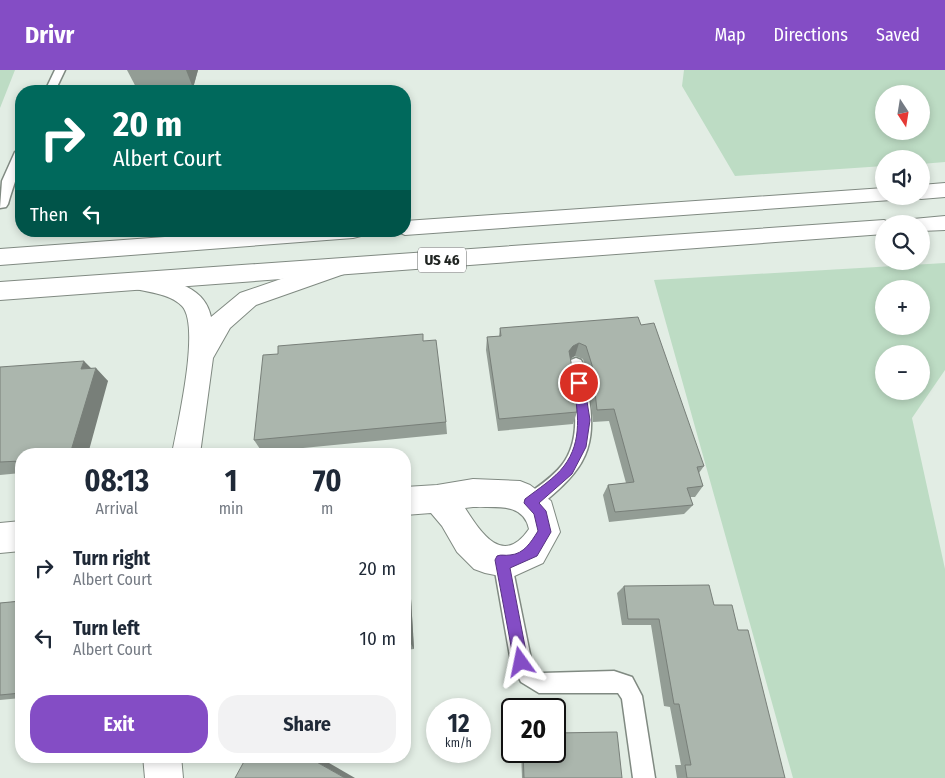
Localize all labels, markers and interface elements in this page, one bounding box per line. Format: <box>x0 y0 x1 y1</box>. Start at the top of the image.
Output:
text: Drivr <box>25 21 74 49</box>
text: Map <box>714 24 746 46</box>
text: Directions <box>774 24 848 46</box>
text: Saved <box>876 24 920 46</box>
north arrow <box>875 85 930 140</box>
map controls <box>875 85 930 400</box>
text: 20 m <box>113 103 182 145</box>
icon: right <box>30 105 95 170</box>
text: Albert Court <box>113 145 222 172</box>
button: sound <box>875 150 930 205</box>
icon: left <box>78 200 106 228</box>
text: Then <box>30 203 68 226</box>
button: search <box>875 215 930 270</box>
road number: US 46 <box>418 248 466 272</box>
button: + <box>875 280 930 335</box>
button: − <box>875 345 930 400</box>
pin <box>558 362 600 404</box>
icon: arrive <box>565 369 593 397</box>
text: 08:13 <box>84 463 149 499</box>
text: 1 <box>225 463 237 499</box>
text: 70 <box>313 463 342 499</box>
text: Arrival <box>96 499 138 518</box>
text: min <box>219 499 243 518</box>
text: m <box>321 499 333 518</box>
text: Turn right <box>73 547 150 570</box>
icon: right <box>30 554 58 582</box>
text: 20 m <box>359 557 396 580</box>
text: Albert Court <box>73 570 152 589</box>
text: Turn left <box>73 617 140 640</box>
icon: left <box>30 624 58 652</box>
text: 10 m <box>360 627 396 650</box>
position arrow <box>494 635 546 687</box>
text: Albert Court <box>73 640 152 659</box>
button: Exit <box>30 695 208 753</box>
button: Share <box>218 695 396 753</box>
speed limit sign: 20 <box>501 698 566 763</box>
text: 12 <box>447 709 470 739</box>
text: km/h <box>445 736 472 750</box>

